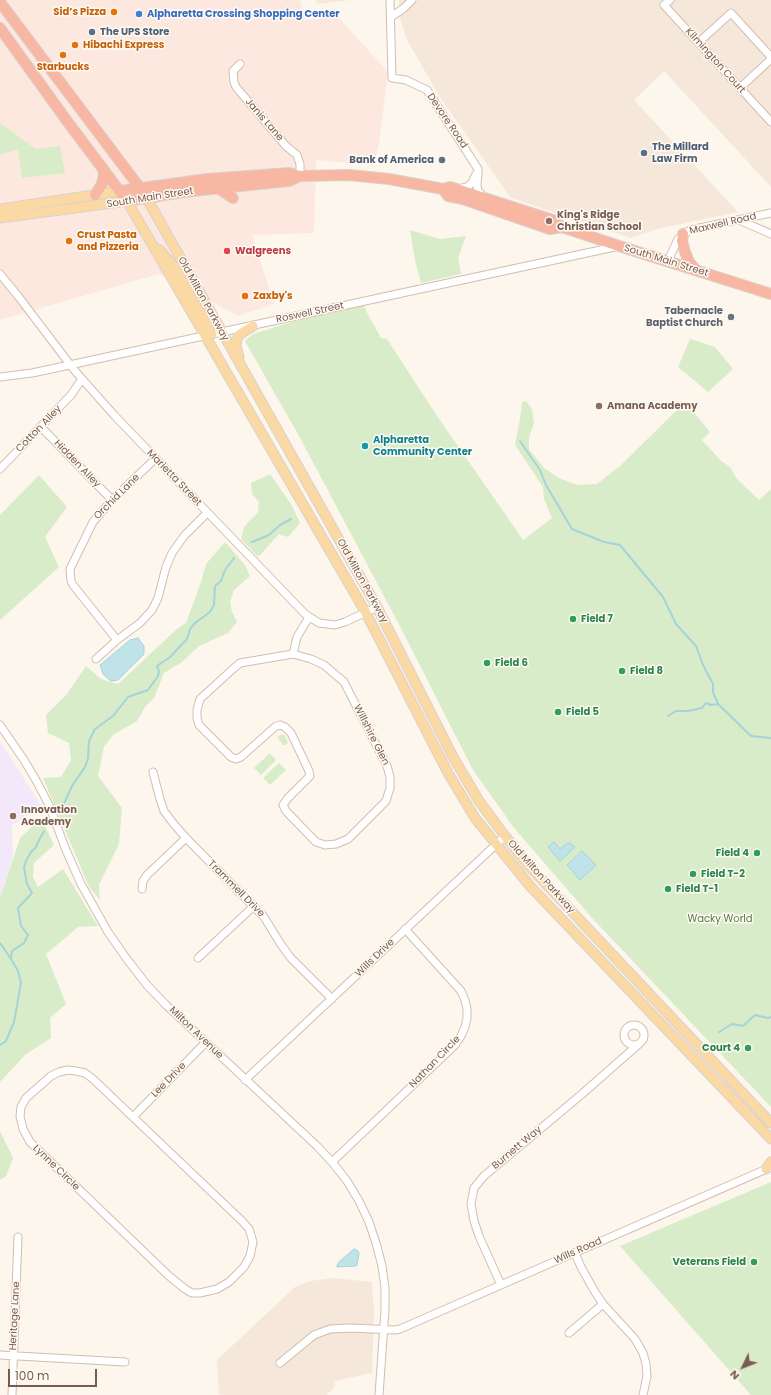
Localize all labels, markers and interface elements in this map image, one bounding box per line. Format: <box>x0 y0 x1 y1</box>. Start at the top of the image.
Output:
place label: Sid’s Pizza <box>53 6 106 18</box>
marker: Sid’s Pizza <box>109 7 119 17</box>
place label: Alpharetta Crossing Shopping Center <box>147 8 340 20</box>
marker: Alpharetta Crossing Shopping Center <box>134 9 144 19</box>
place label: The UPS Store <box>100 26 170 38</box>
street label: Kilmington Court <box>682 26 748 96</box>
marker: The UPS Store <box>87 27 97 37</box>
place label: Hibachi Express <box>83 39 164 51</box>
marker: Hibachi Express <box>70 40 80 50</box>
marker: Starbucks <box>58 50 68 60</box>
place label: Starbucks <box>37 61 89 73</box>
street label: Devore Road <box>424 91 470 151</box>
street label: Janis Lane <box>242 96 286 144</box>
place label: The Millard Law Firm <box>652 141 709 164</box>
marker: The Millard Law Firm <box>639 148 649 158</box>
place label: Bank of America <box>349 154 434 166</box>
marker: Bank of America <box>437 155 447 165</box>
street label: South Main Street <box>106 185 194 211</box>
place label: King's Ridge Christian School <box>557 209 641 232</box>
street label: Maxwell Road <box>688 210 758 238</box>
marker: King's Ridge Christian School <box>544 216 554 226</box>
place label: Crust Pasta and Pizzeria <box>77 229 139 252</box>
marker: Crust Pasta and Pizzeria <box>64 236 74 246</box>
street label: South Main Street <box>622 242 710 280</box>
place label: Walgreens <box>235 245 291 257</box>
marker: Walgreens <box>222 246 232 256</box>
street label: Old Milton Parkway <box>175 255 231 343</box>
place label: Zaxby's <box>253 290 293 302</box>
marker: Zaxby's <box>240 291 250 301</box>
street label: Roswell Street <box>275 300 345 326</box>
place label: Tabernacle Baptist Church <box>646 305 723 328</box>
marker: Tabernacle Baptist Church <box>726 312 736 322</box>
place label: Amana Academy <box>607 400 697 412</box>
marker: Amana Academy <box>594 401 604 411</box>
street label: Cotton Alley <box>14 403 64 455</box>
place label: Alpharetta Community Center <box>373 434 472 458</box>
street label: Hidden Alley <box>51 438 103 490</box>
marker: Alpharetta Community Center <box>360 441 370 451</box>
street label: Marietta Street <box>144 447 204 509</box>
street label: Orchid Lane <box>92 472 142 522</box>
street label: Old Milton Parkway <box>334 537 390 625</box>
place label: Field 7 <box>581 613 613 625</box>
marker: Field 7 <box>568 614 578 624</box>
place label: Field 6 <box>495 657 528 669</box>
marker: Field 6 <box>482 658 492 668</box>
place label: Field 8 <box>630 665 663 677</box>
marker: Field 8 <box>617 666 627 676</box>
street label: Willshire Glen <box>351 703 391 767</box>
place label: Field 5 <box>566 706 599 718</box>
marker: Field 5 <box>553 707 563 717</box>
place label: Innovation Academy <box>21 804 77 828</box>
marker: Innovation Academy <box>8 811 18 821</box>
street label: Old Milton Parkway <box>505 838 577 916</box>
place label: Field 4 <box>716 847 749 859</box>
marker: Field 4 <box>752 848 762 858</box>
street label: Trammell Drive <box>205 858 267 920</box>
place label: Field T-2 <box>701 868 745 880</box>
marker: Field T-2 <box>688 869 698 879</box>
place label: Field T-1 <box>676 883 718 895</box>
marker: Field T-1 <box>663 884 673 894</box>
park label: Wacky World <box>687 913 753 925</box>
street label: Wills Drive <box>353 936 397 980</box>
street label: Milton Avenue <box>167 1004 225 1062</box>
street label: Nathan Circle <box>407 1033 463 1091</box>
place label: Court 4 <box>702 1042 740 1054</box>
marker: Court 4 <box>743 1043 753 1053</box>
street label: Lee Drive <box>149 1060 189 1100</box>
street label: Burnett Way <box>490 1124 544 1172</box>
street label: Lynne Circle <box>30 1143 82 1193</box>
street label: Wills Road <box>552 1235 604 1267</box>
place label: Veterans Field <box>672 1256 746 1268</box>
marker: Veterans Field <box>749 1257 759 1267</box>
street label: Heritage Lane <box>7 1281 23 1351</box>
north arrow <box>723 1347 763 1387</box>
scale bar <box>10 1361 99 1387</box>
text: 100 m <box>15 1367 49 1384</box>
text: N <box>726 1367 743 1384</box>

